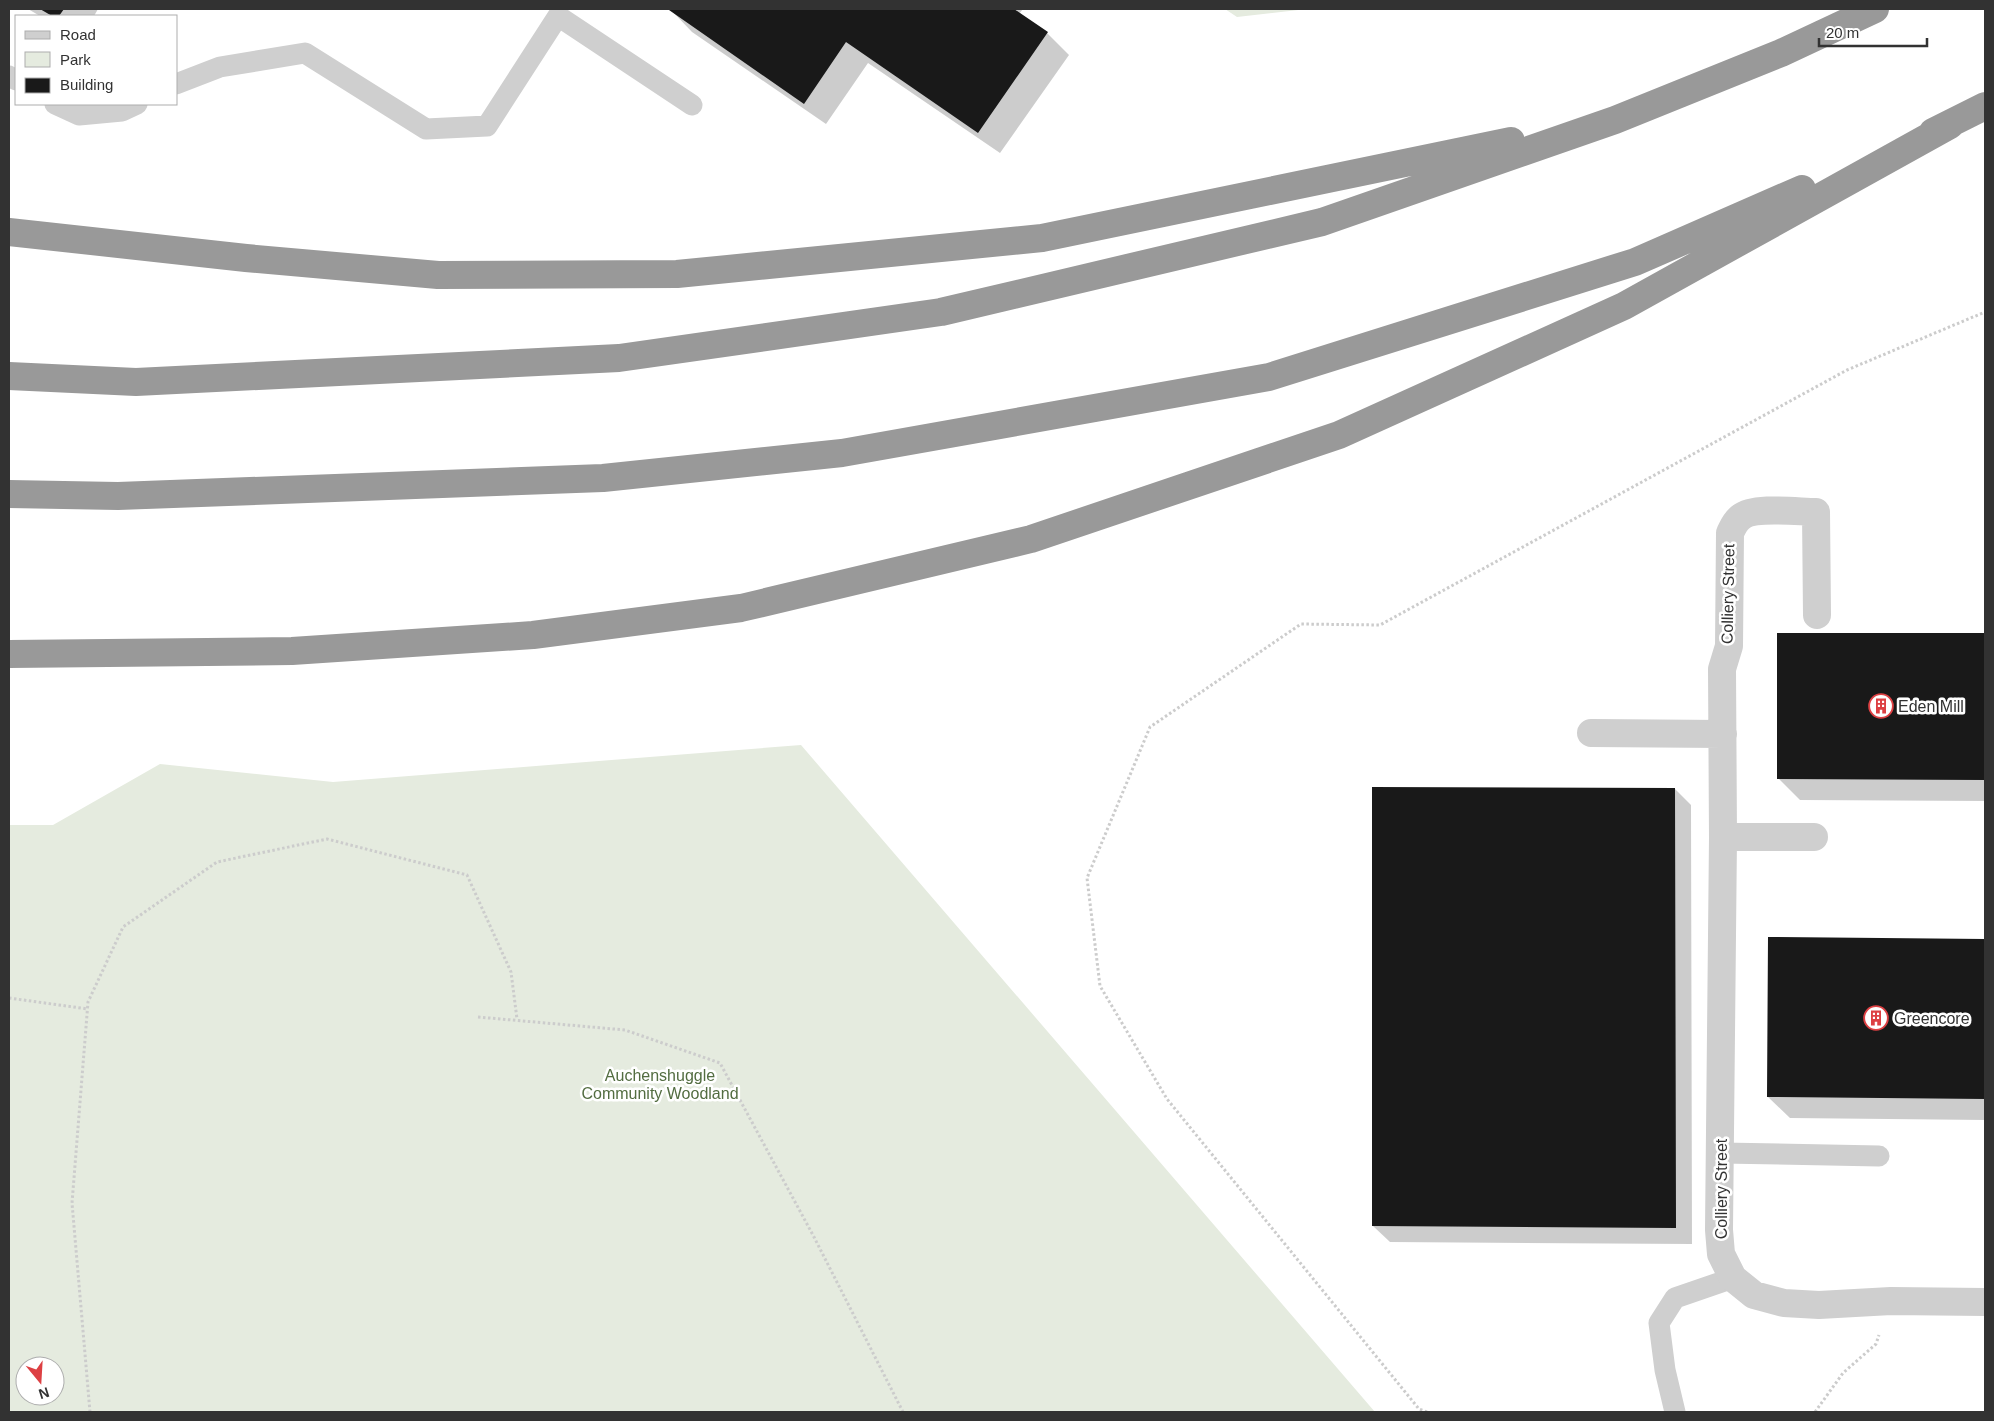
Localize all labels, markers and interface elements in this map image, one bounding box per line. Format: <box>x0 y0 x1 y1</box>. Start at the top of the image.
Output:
legend <box>15 15 178 105</box>
scale bar <box>1819 15 1926 47</box>
text: 20 m <box>1826 24 1859 41</box>
text: Road <box>60 26 96 43</box>
text: Park <box>60 51 91 68</box>
text: Building <box>60 76 113 93</box>
street label: Colliery Street <box>1719 543 1737 644</box>
building icon: Eden Mill <box>1868 693 1894 719</box>
place label: Eden Mill <box>1898 698 1964 715</box>
building icon: Greencore <box>1863 1005 1889 1031</box>
place label: Greencore <box>1894 1010 1970 1027</box>
park label: Auchenshuggle Community Woodland <box>581 1067 739 1102</box>
street label: Colliery Street <box>1713 1138 1730 1239</box>
north arrow <box>15 1356 65 1406</box>
text: N <box>37 1384 51 1403</box>

